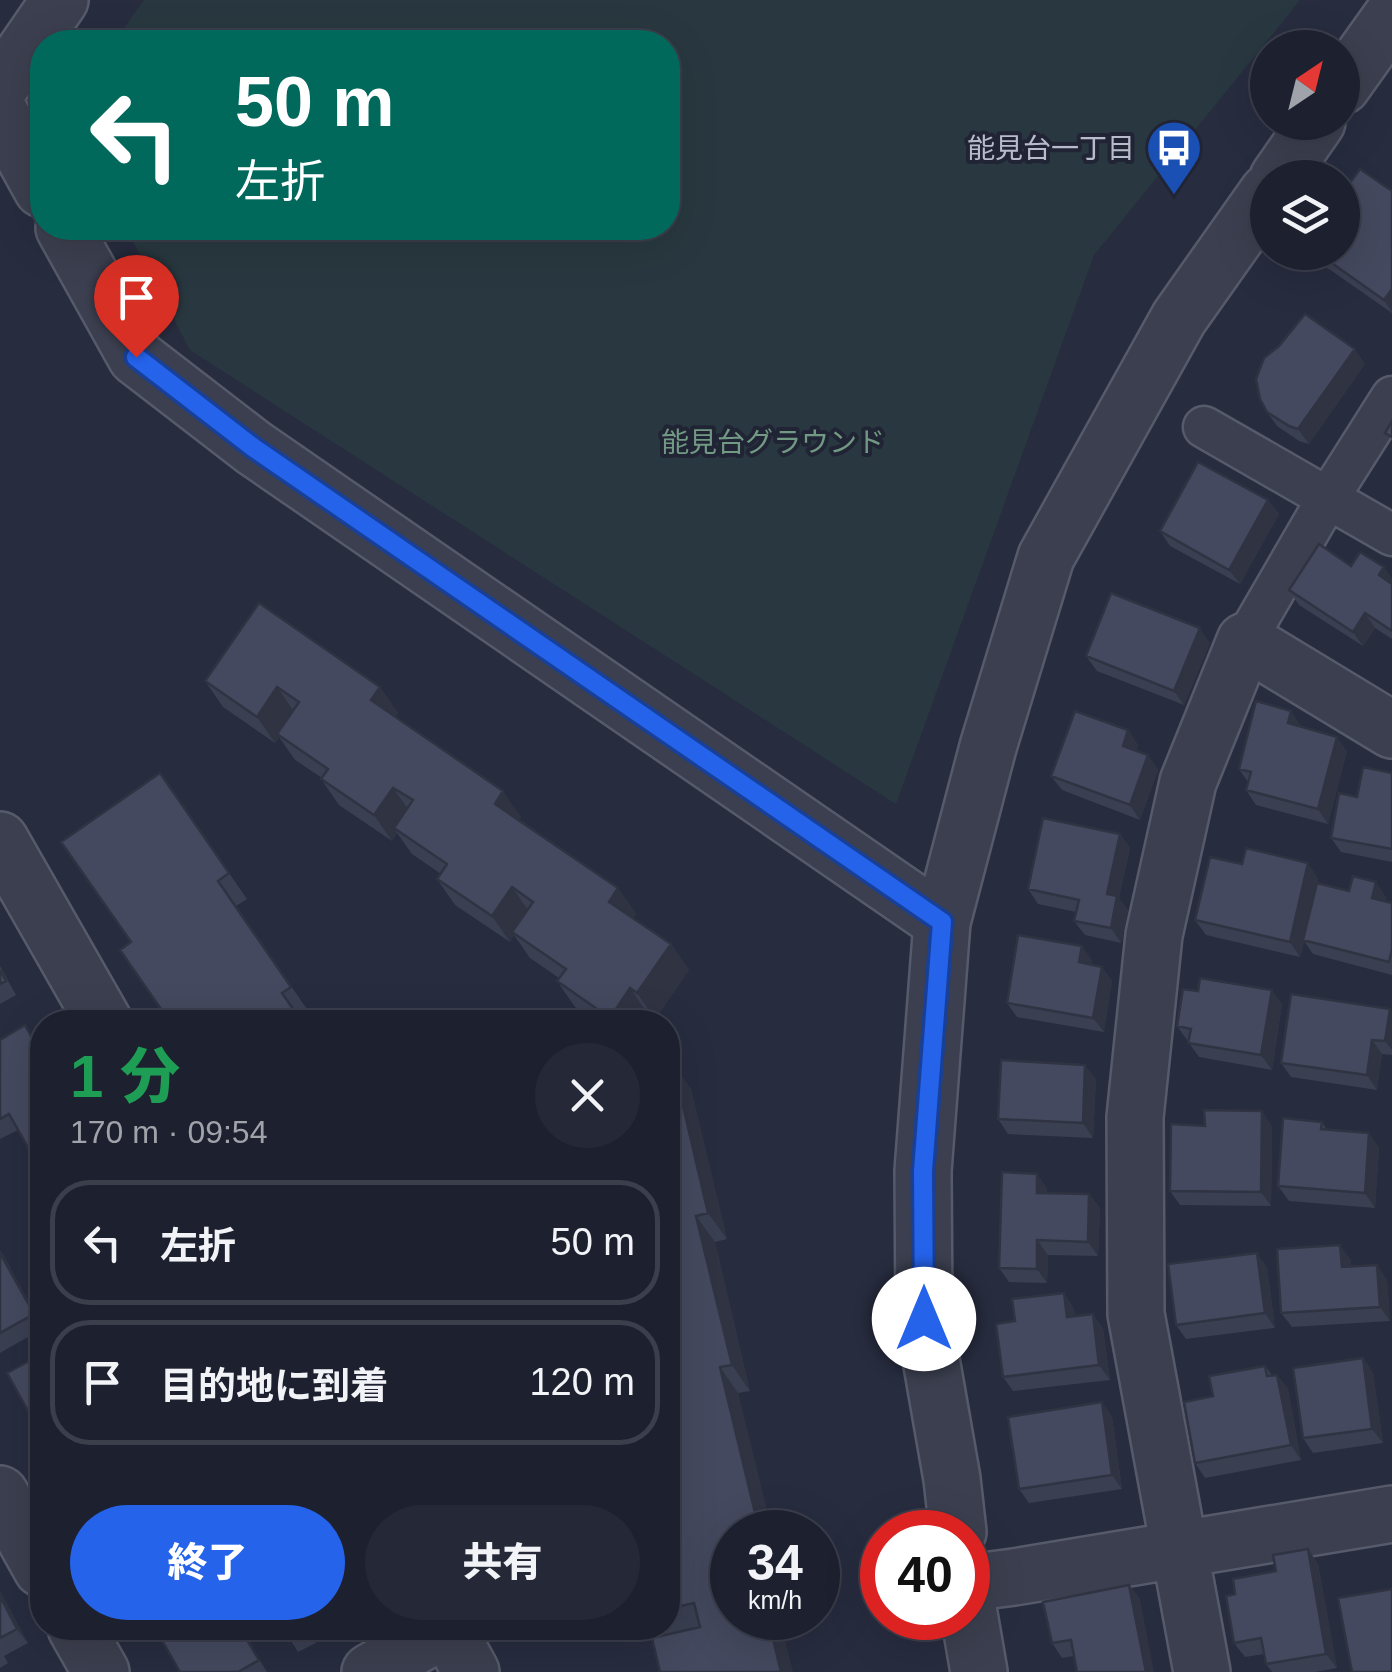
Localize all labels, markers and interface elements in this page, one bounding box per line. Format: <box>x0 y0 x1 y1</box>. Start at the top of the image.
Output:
north arrow <box>1250 30 1360 140</box>
map controls <box>1250 30 1360 270</box>
text: 50 m <box>235 63 395 141</box>
icon: left <box>70 70 200 200</box>
bus stop icon: 能見台一丁目 <box>1144 118 1204 197</box>
place label: 能見台一丁目 <box>967 133 1135 164</box>
text: 左折 <box>235 156 325 207</box>
button: layers <box>1250 160 1360 270</box>
pin <box>94 255 179 358</box>
icon: arrive <box>109 270 164 325</box>
park label: 能見台グラウンド <box>661 427 885 458</box>
text: 1 分 <box>70 1043 180 1110</box>
button: close <box>535 1043 640 1148</box>
text: 170 m · 09:54 <box>70 1114 267 1150</box>
icon: left <box>75 1215 130 1270</box>
text: 50 m <box>551 1221 635 1263</box>
text: 左折 <box>160 1225 236 1267</box>
position arrow <box>872 1267 976 1371</box>
icon: arrive <box>75 1355 130 1410</box>
text: 120 m <box>529 1361 635 1403</box>
text: 目的地に到着 <box>160 1365 388 1407</box>
button: 終了 <box>70 1505 345 1620</box>
button: 共有 <box>365 1505 640 1620</box>
speed limit sign: 40 <box>860 1510 990 1640</box>
text: 34 <box>747 1535 803 1591</box>
text: km/h <box>748 1586 802 1614</box>

